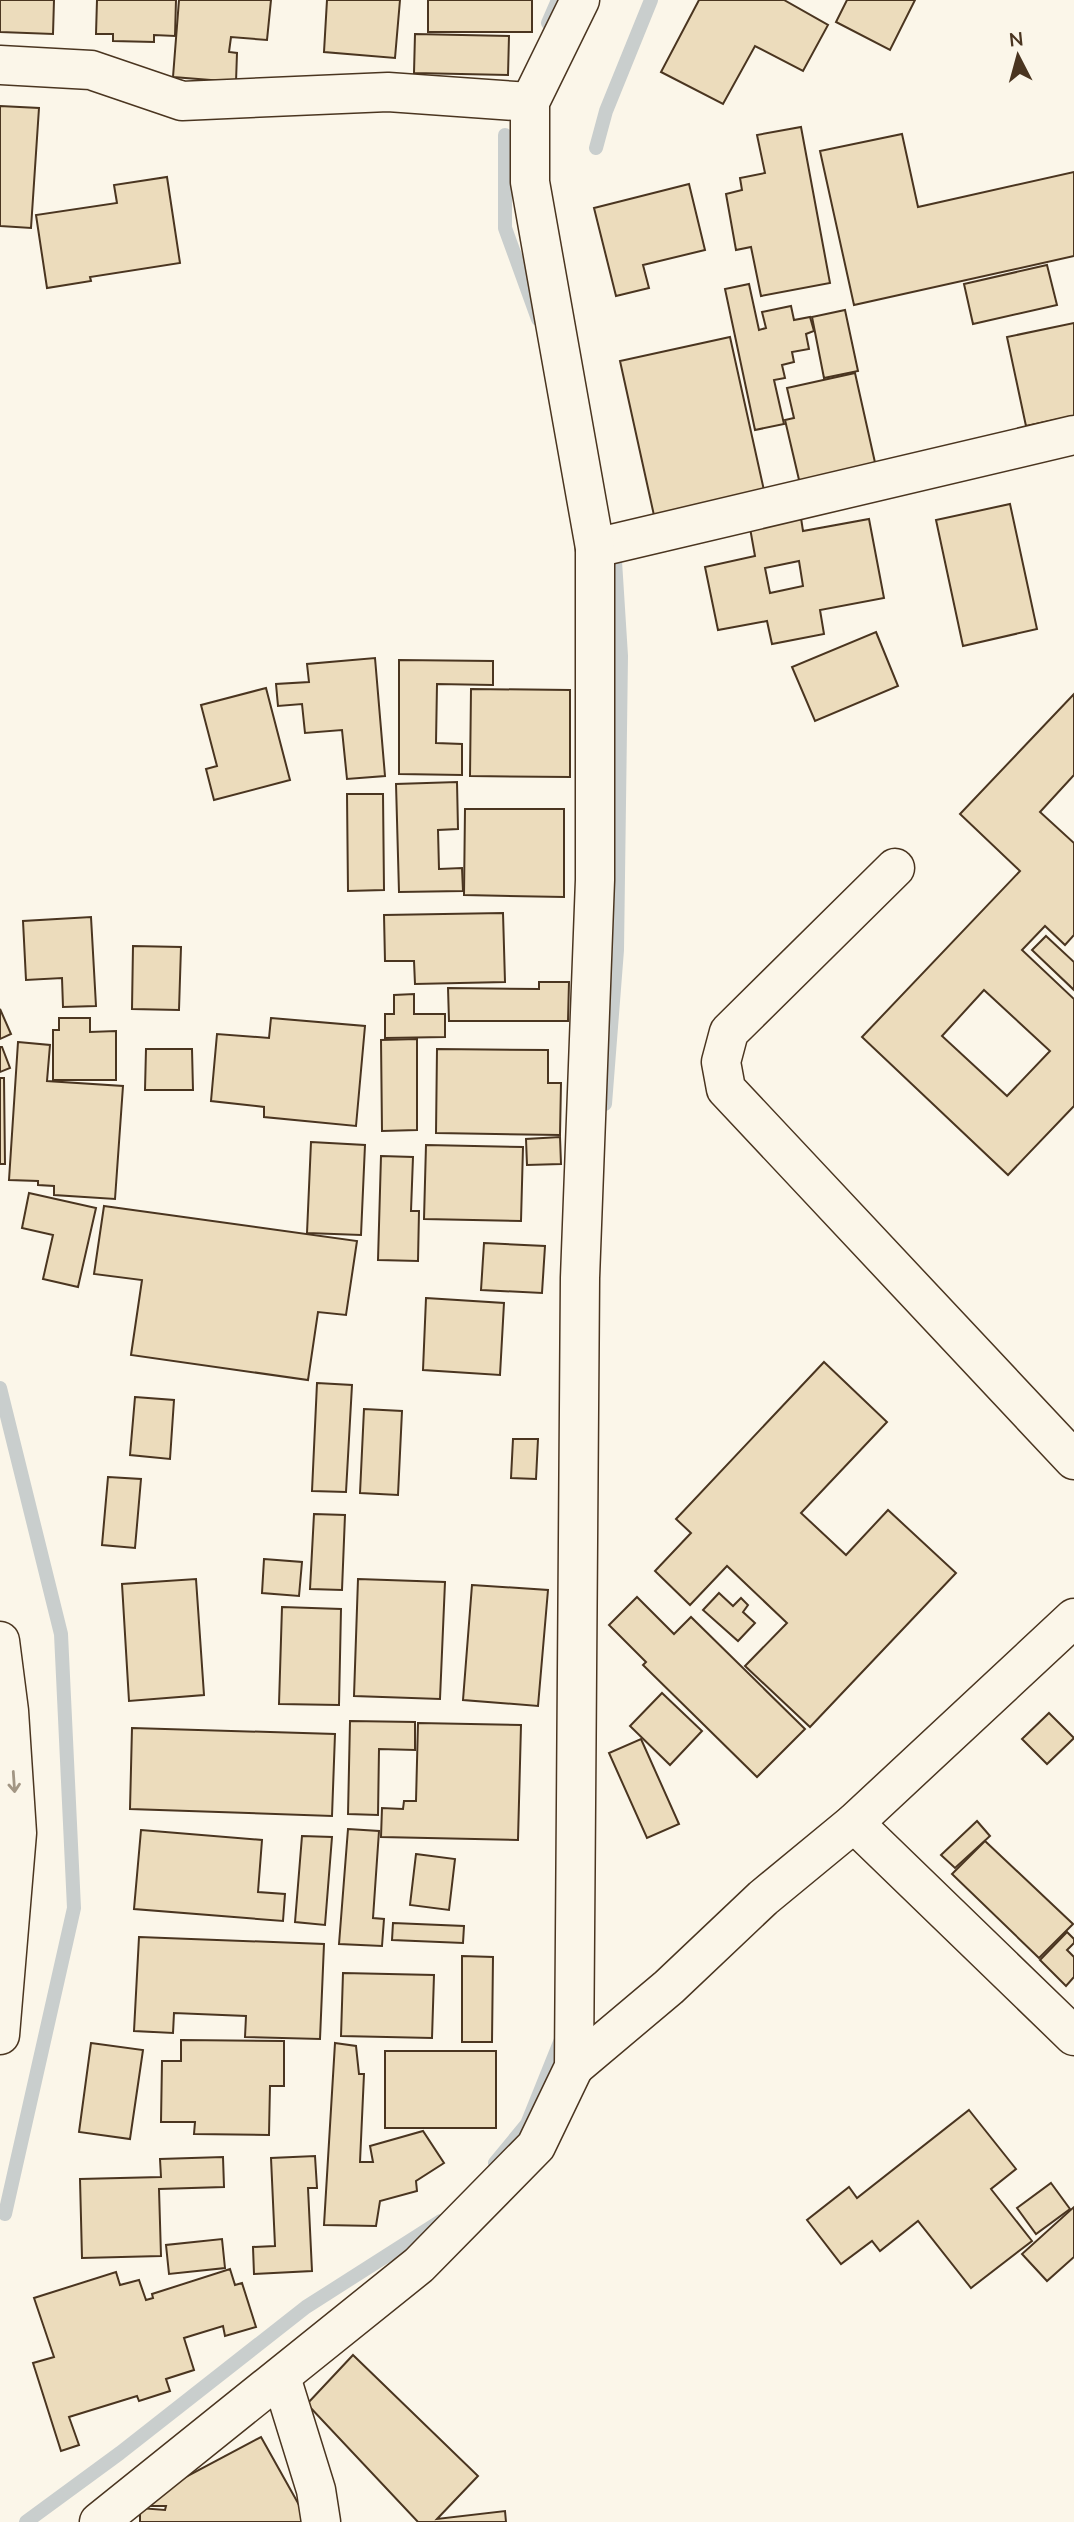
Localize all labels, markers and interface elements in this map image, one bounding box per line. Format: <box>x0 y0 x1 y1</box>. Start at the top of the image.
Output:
north arrow <box>983 21 1053 91</box>
text: N <box>1008 26 1025 52</box>
one-way arrow <box>7 1770 20 1793</box>

